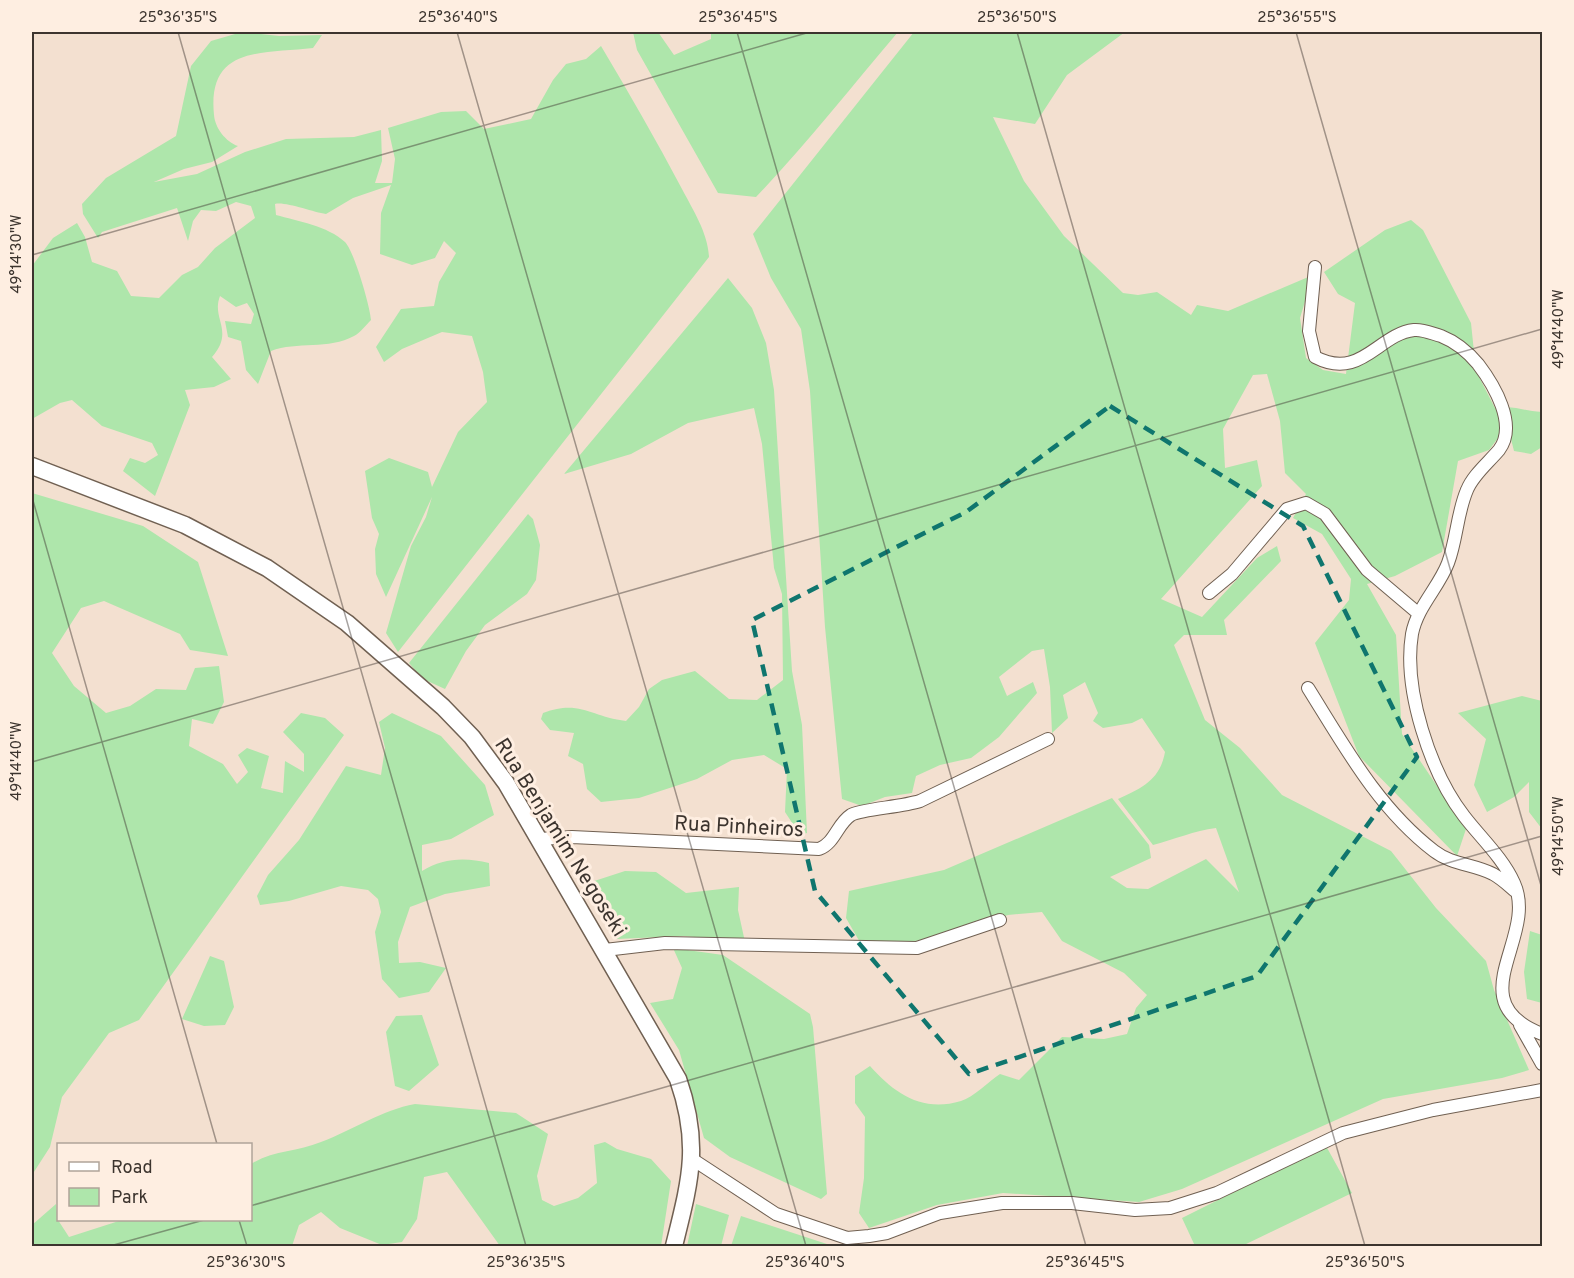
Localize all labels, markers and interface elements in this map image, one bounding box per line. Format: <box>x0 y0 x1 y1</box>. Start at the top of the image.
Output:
text: 25°36'35"S <box>138 9 218 28</box>
text: 25°36'40"S <box>418 9 498 28</box>
text: 25°36'45"S <box>698 9 778 28</box>
text: 25°36'50"S <box>977 9 1057 28</box>
text: 25°36'55"S <box>1257 9 1337 28</box>
text: 49°14'30"W <box>8 214 27 294</box>
text: 49°14'40"W <box>1550 289 1569 369</box>
text: 49°14'40"W <box>8 721 27 801</box>
street label: Rua Benjamim Negoseki <box>488 733 632 942</box>
text: 49°14'50"W <box>1550 796 1569 876</box>
street label: Rua Pinheiros <box>673 811 804 844</box>
legend <box>57 1143 252 1221</box>
text: Road <box>111 1157 153 1180</box>
text: Park <box>111 1187 148 1210</box>
text: 25°36'30"S <box>206 1254 286 1273</box>
text: 25°36'35"S <box>486 1254 566 1273</box>
text: 25°36'40"S <box>765 1254 845 1273</box>
text: 25°36'45"S <box>1045 1254 1125 1273</box>
text: 25°36'50"S <box>1325 1254 1405 1273</box>

